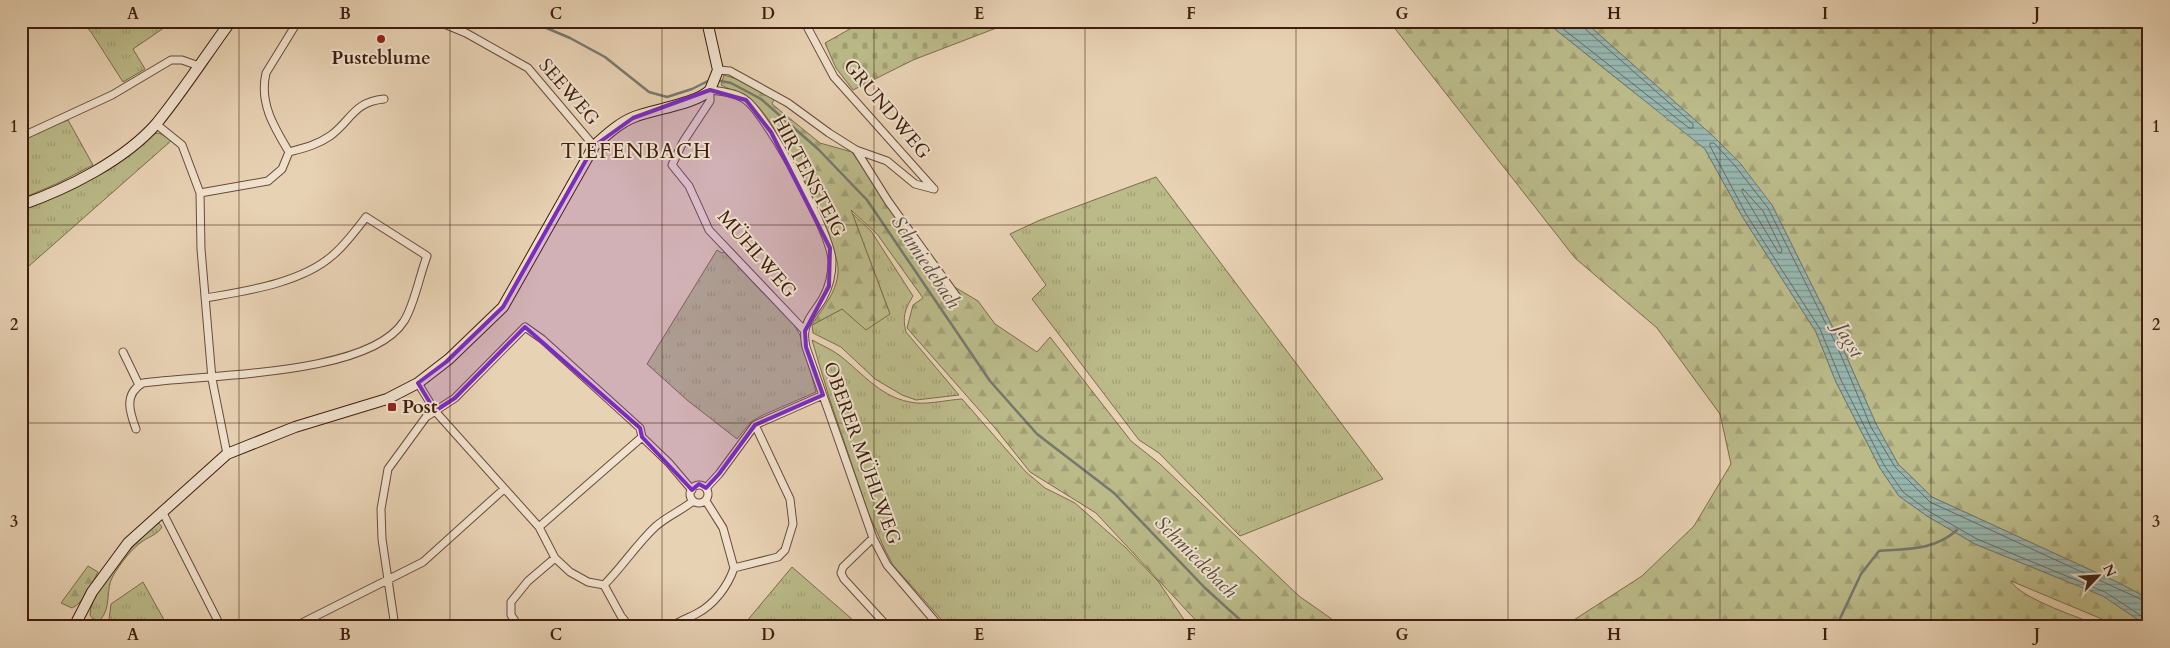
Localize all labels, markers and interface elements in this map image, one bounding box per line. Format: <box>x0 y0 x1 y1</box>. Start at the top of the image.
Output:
text: A <box>127 3 139 25</box>
text: B <box>339 3 351 25</box>
text: C <box>550 3 562 25</box>
text: D <box>761 3 775 25</box>
text: E <box>974 3 984 25</box>
text: F <box>1186 3 1196 25</box>
text: G <box>1395 3 1409 25</box>
text: H <box>1607 3 1621 25</box>
text: I <box>1822 3 1828 25</box>
text: J <box>2032 3 2040 25</box>
marker: Pusteblume <box>375 33 387 45</box>
place label: Pusteblume <box>331 45 431 71</box>
street label: SEEWEG <box>533 53 605 131</box>
street label: GRUNDWEG <box>837 53 937 165</box>
street label: HIRTENSTEIG <box>766 111 852 241</box>
text: 1 <box>10 116 18 138</box>
text: 1 <box>2152 116 2160 138</box>
district label: TIEFENBACH <box>560 137 712 166</box>
street label: MÜHLWEG <box>712 205 802 303</box>
water label: Schmiedebach <box>885 210 967 314</box>
water label: Jagst <box>1826 313 1871 364</box>
text: 2 <box>10 314 18 336</box>
text: 2 <box>2152 314 2160 336</box>
street label: OBERER MÜHLWEG <box>817 358 907 548</box>
place label: Post <box>402 394 438 420</box>
marker: Post <box>386 401 398 413</box>
water label: Schmiedebach <box>1149 510 1244 605</box>
text: 3 <box>10 511 18 533</box>
text: 3 <box>2152 511 2160 533</box>
north arrow <box>2072 550 2122 600</box>
text: N <box>2098 561 2121 580</box>
text: A <box>127 624 139 646</box>
text: B <box>339 624 351 646</box>
text: C <box>550 624 562 646</box>
text: D <box>761 624 775 646</box>
text: E <box>974 624 984 646</box>
text: F <box>1186 624 1196 646</box>
text: G <box>1395 624 1409 646</box>
text: H <box>1607 624 1621 646</box>
text: I <box>1822 624 1828 646</box>
text: J <box>2032 624 2040 646</box>

